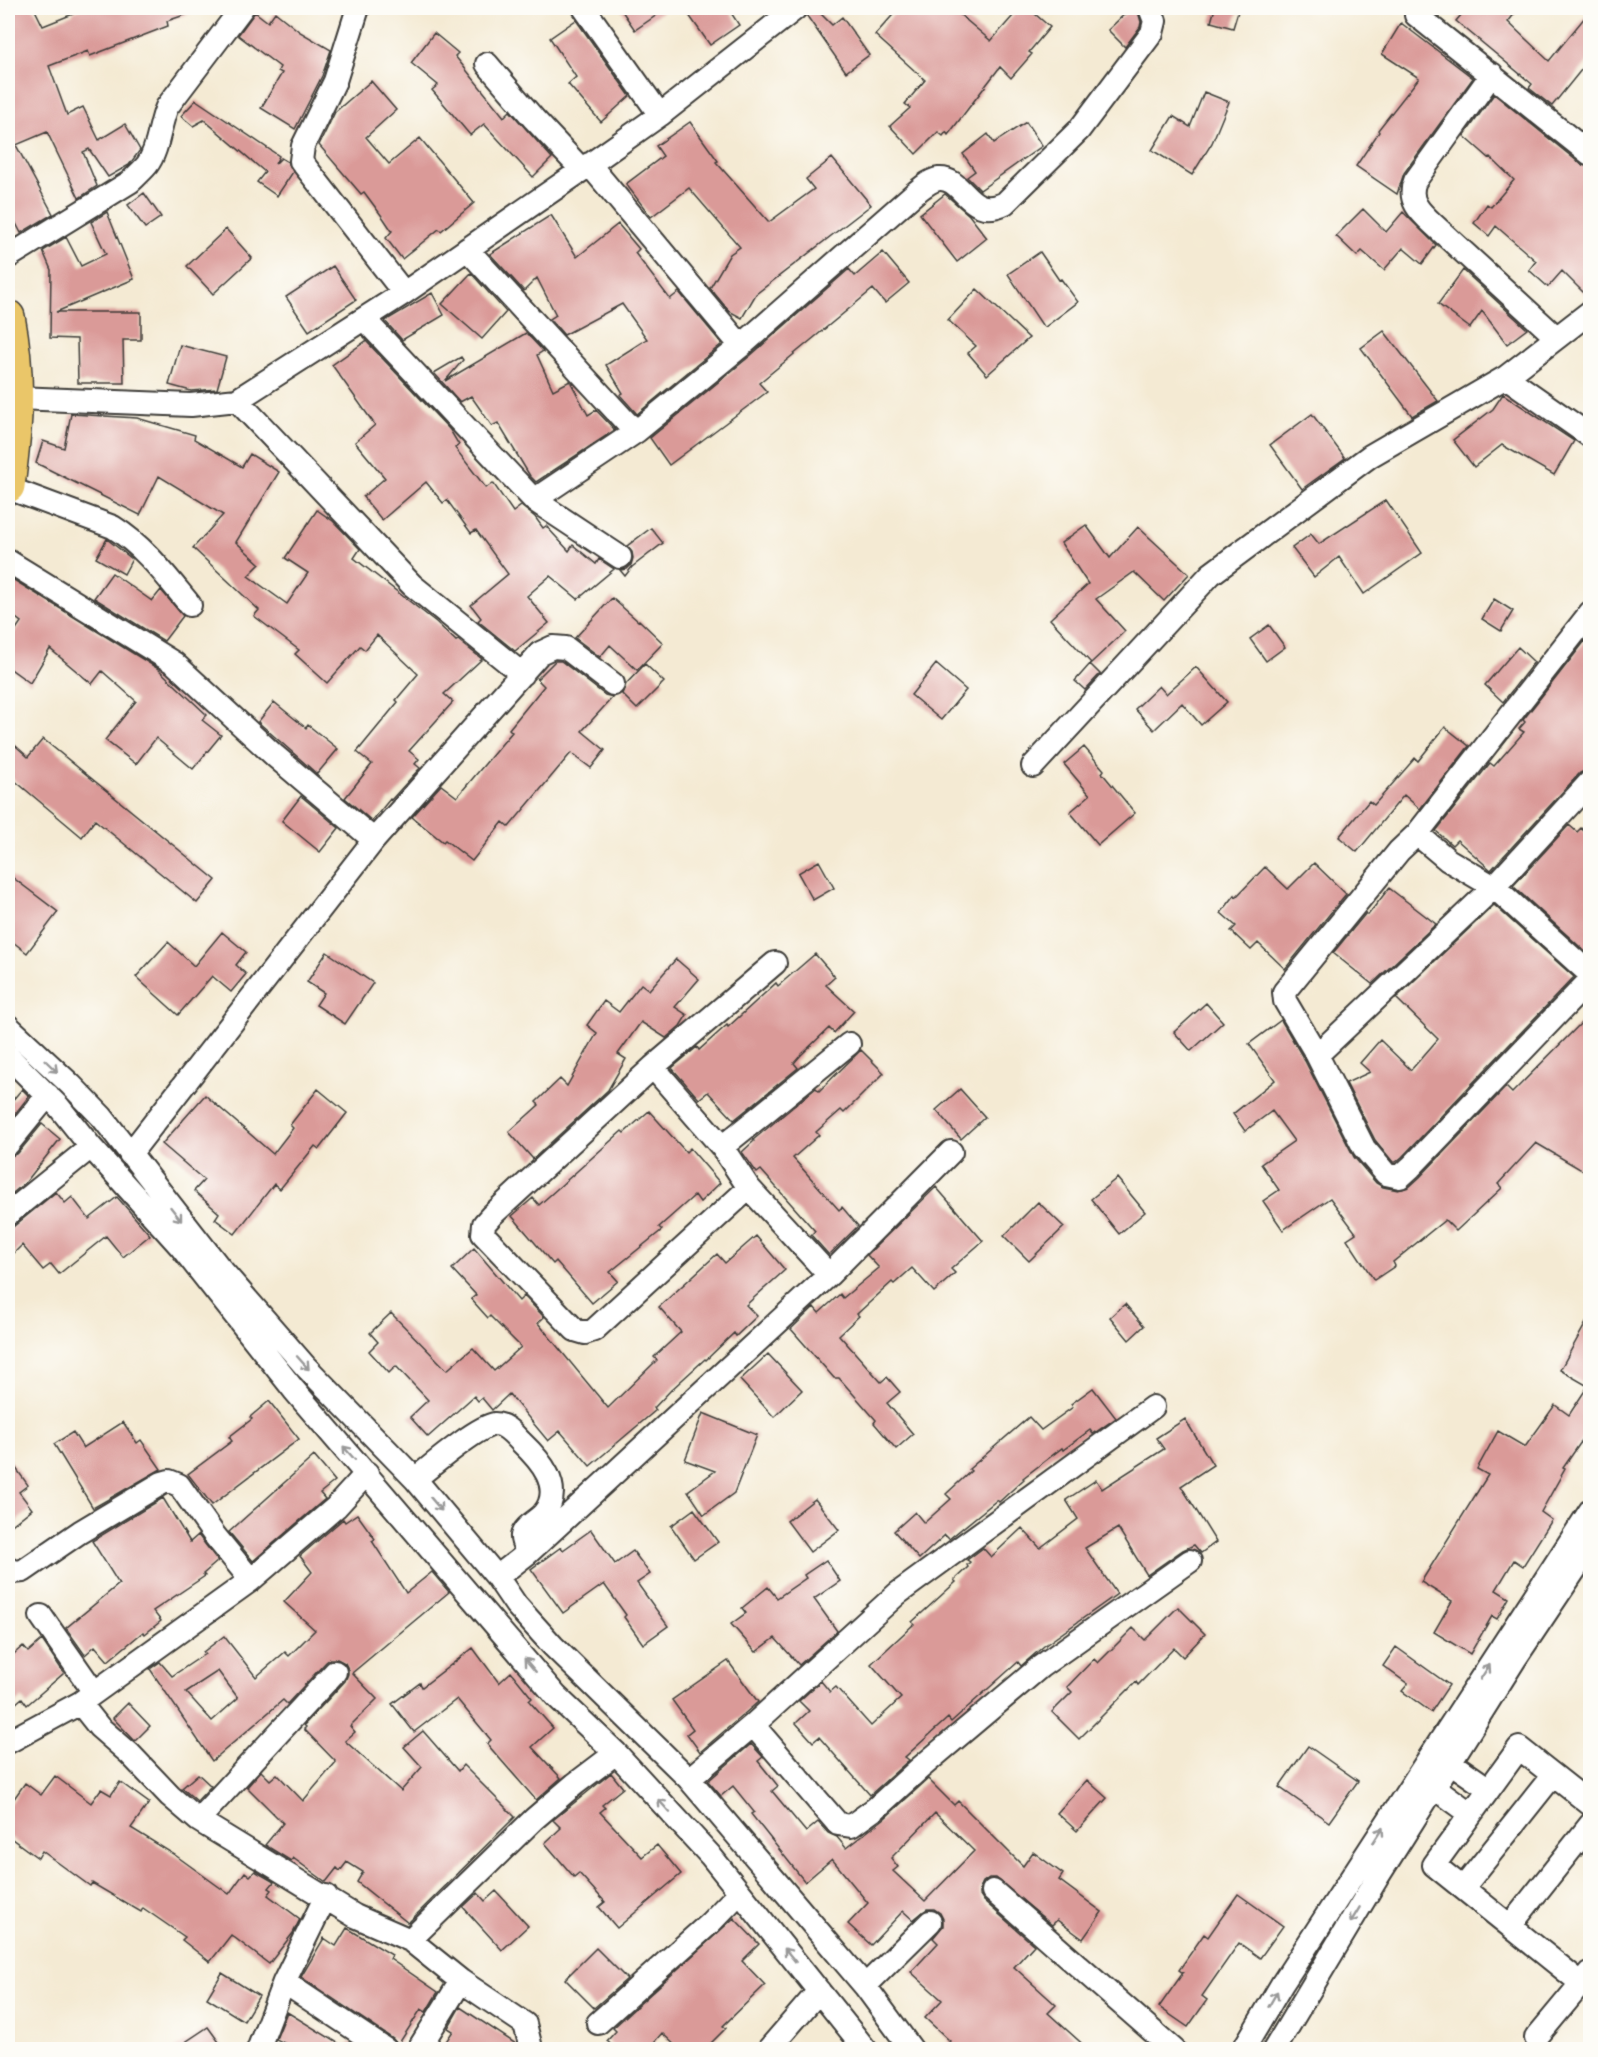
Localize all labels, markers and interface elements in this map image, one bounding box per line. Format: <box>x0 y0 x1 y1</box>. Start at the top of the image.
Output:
one-way arrow <box>43 1058 58 1073</box>
one-way arrow <box>170 1206 183 1222</box>
one-way arrow <box>296 1355 310 1370</box>
one-way arrow <box>342 1445 356 1460</box>
one-way arrow <box>430 1496 443 1512</box>
one-way arrow <box>523 1658 537 1673</box>
one-way arrow <box>1479 1664 1491 1680</box>
one-way arrow <box>657 1798 672 1813</box>
one-way arrow <box>1373 1827 1385 1844</box>
one-way arrow <box>1349 1906 1361 1923</box>
one-way arrow <box>783 1947 796 1963</box>
one-way arrow <box>1267 1991 1279 2008</box>

